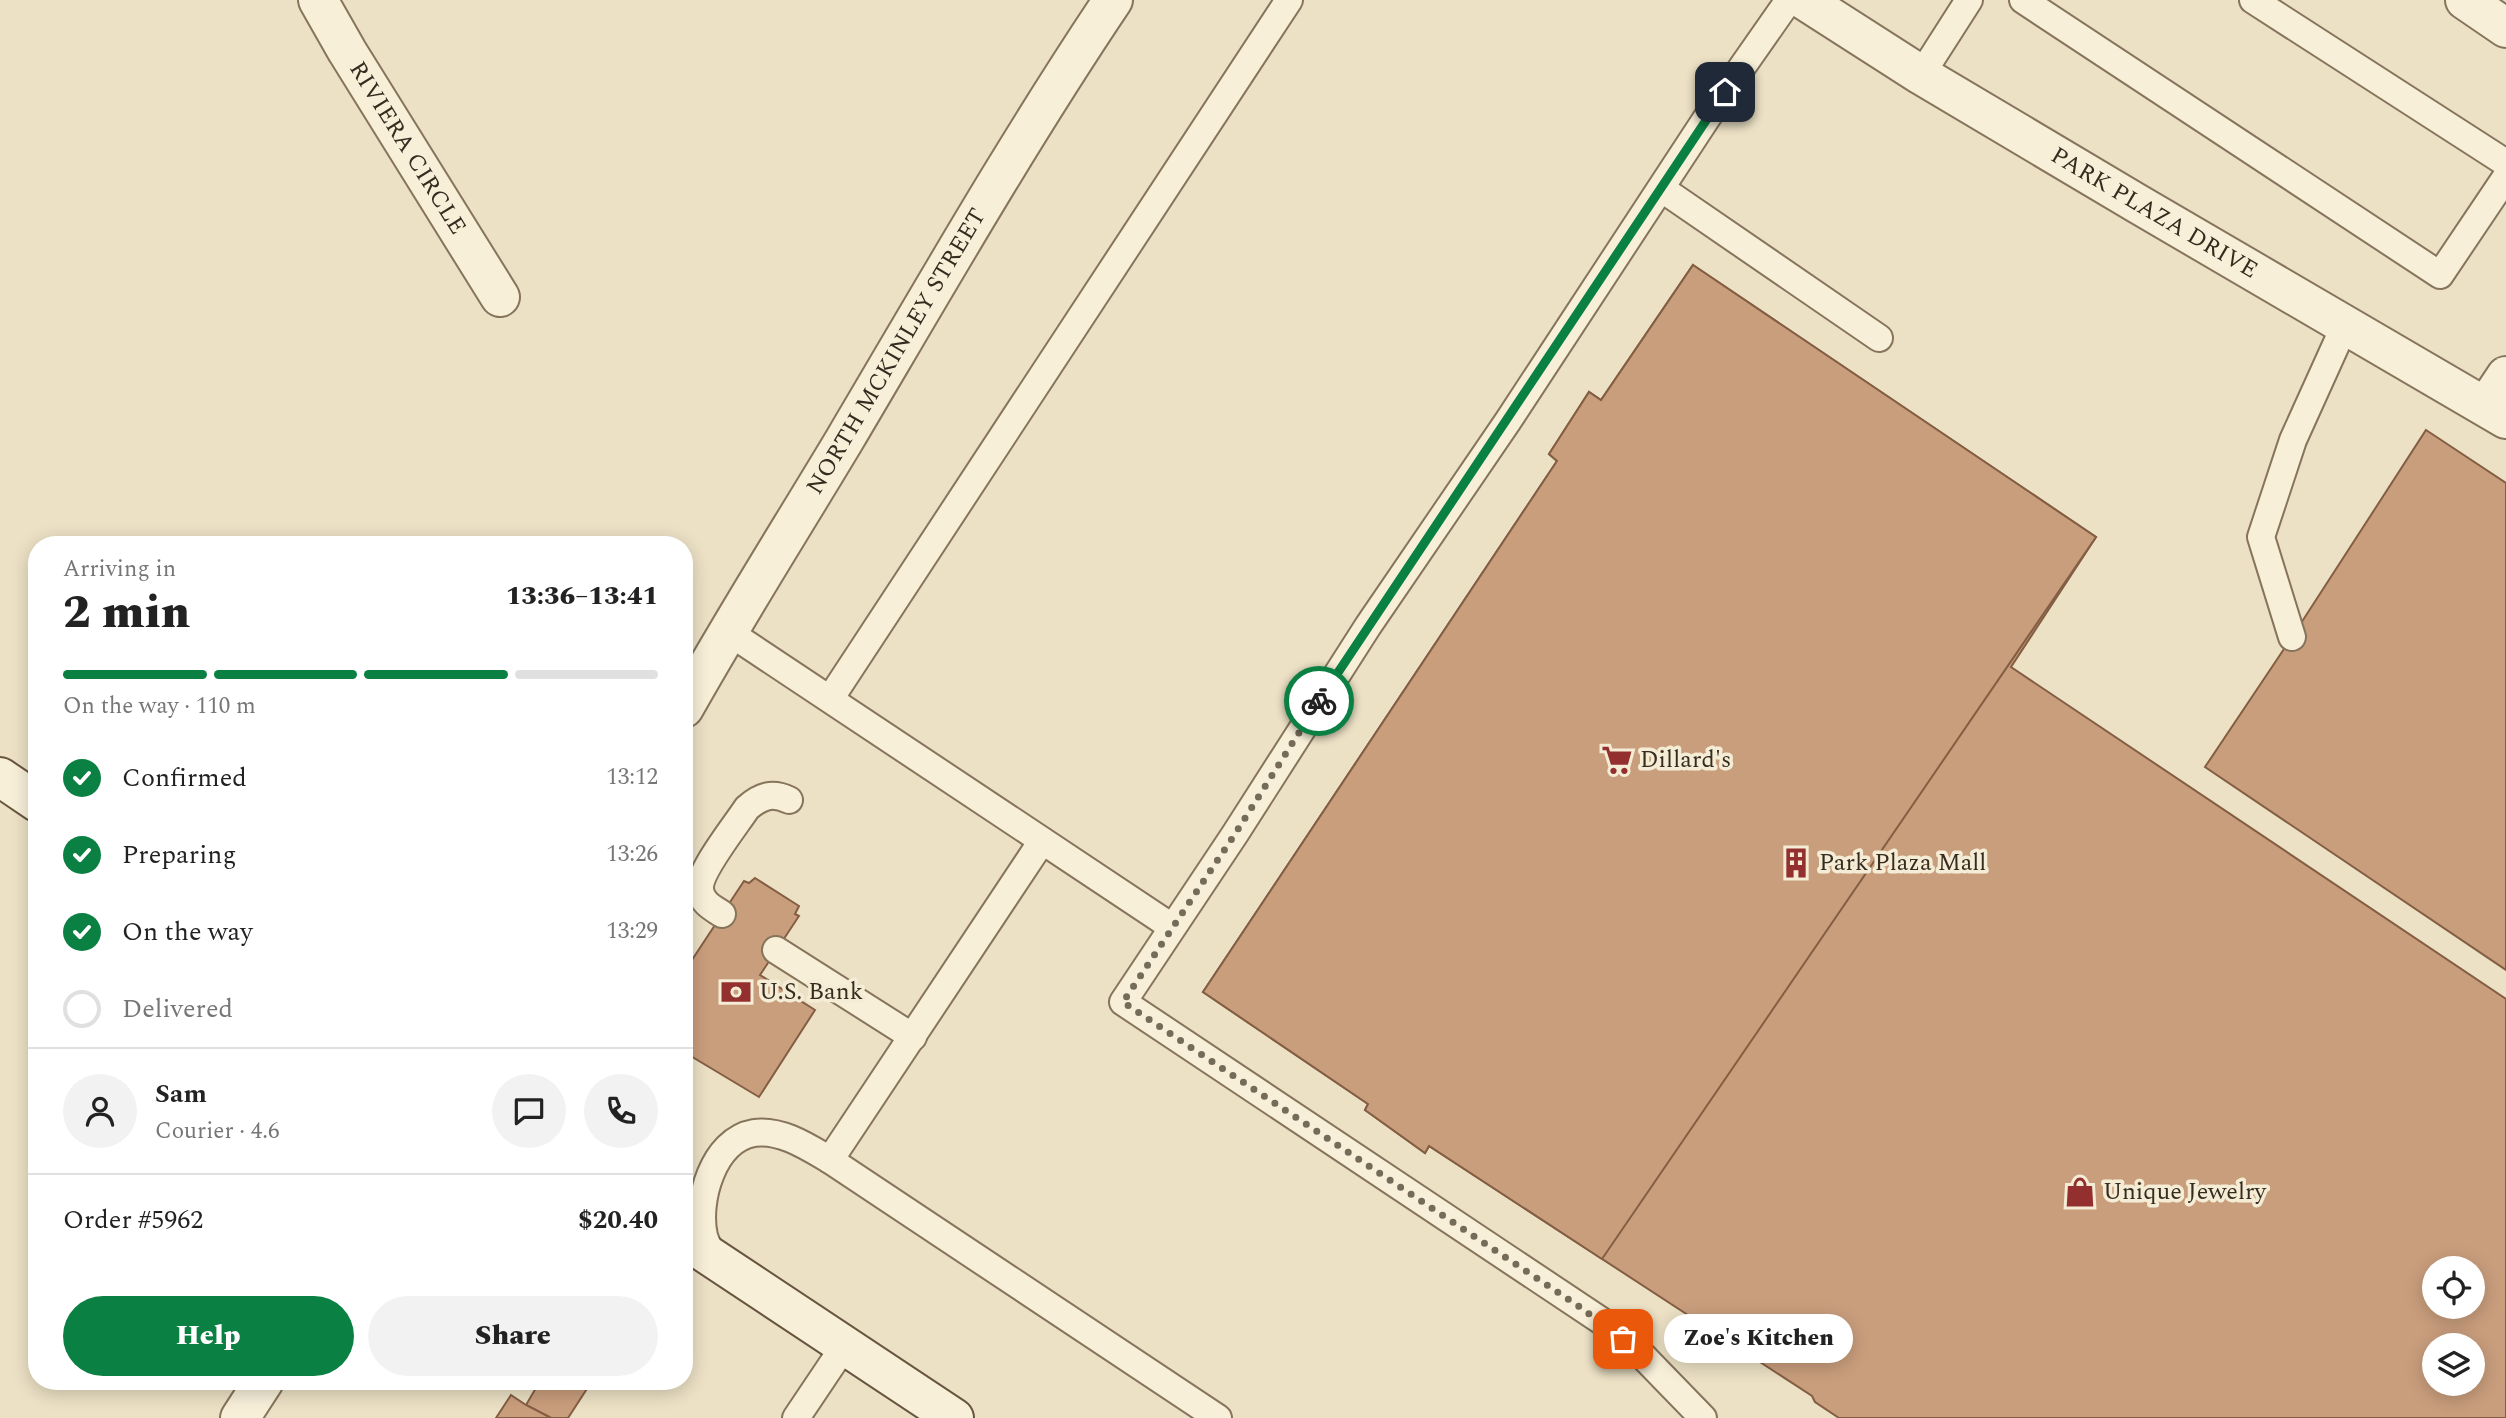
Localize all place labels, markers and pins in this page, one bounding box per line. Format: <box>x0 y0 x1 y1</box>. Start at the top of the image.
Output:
pin <box>1695 62 1755 122</box>
place label: Dillard's <box>1640 742 1731 778</box>
supermarket icon: Dillard's <box>1600 743 1634 777</box>
place label: Park Plaza Mall <box>1819 845 1986 881</box>
building icon: Park Plaza Mall <box>1779 846 1813 880</box>
place label: U.S. Bank <box>759 974 863 1010</box>
bank icon: U.S. Bank <box>719 975 753 1009</box>
place label: Unique Jewelry <box>2103 1174 2268 1210</box>
shop icon: Unique Jewelry <box>2063 1175 2097 1209</box>
pin <box>1593 1309 1653 1369</box>
callout: Zoe's Kitchen <box>1665 1314 1854 1364</box>

